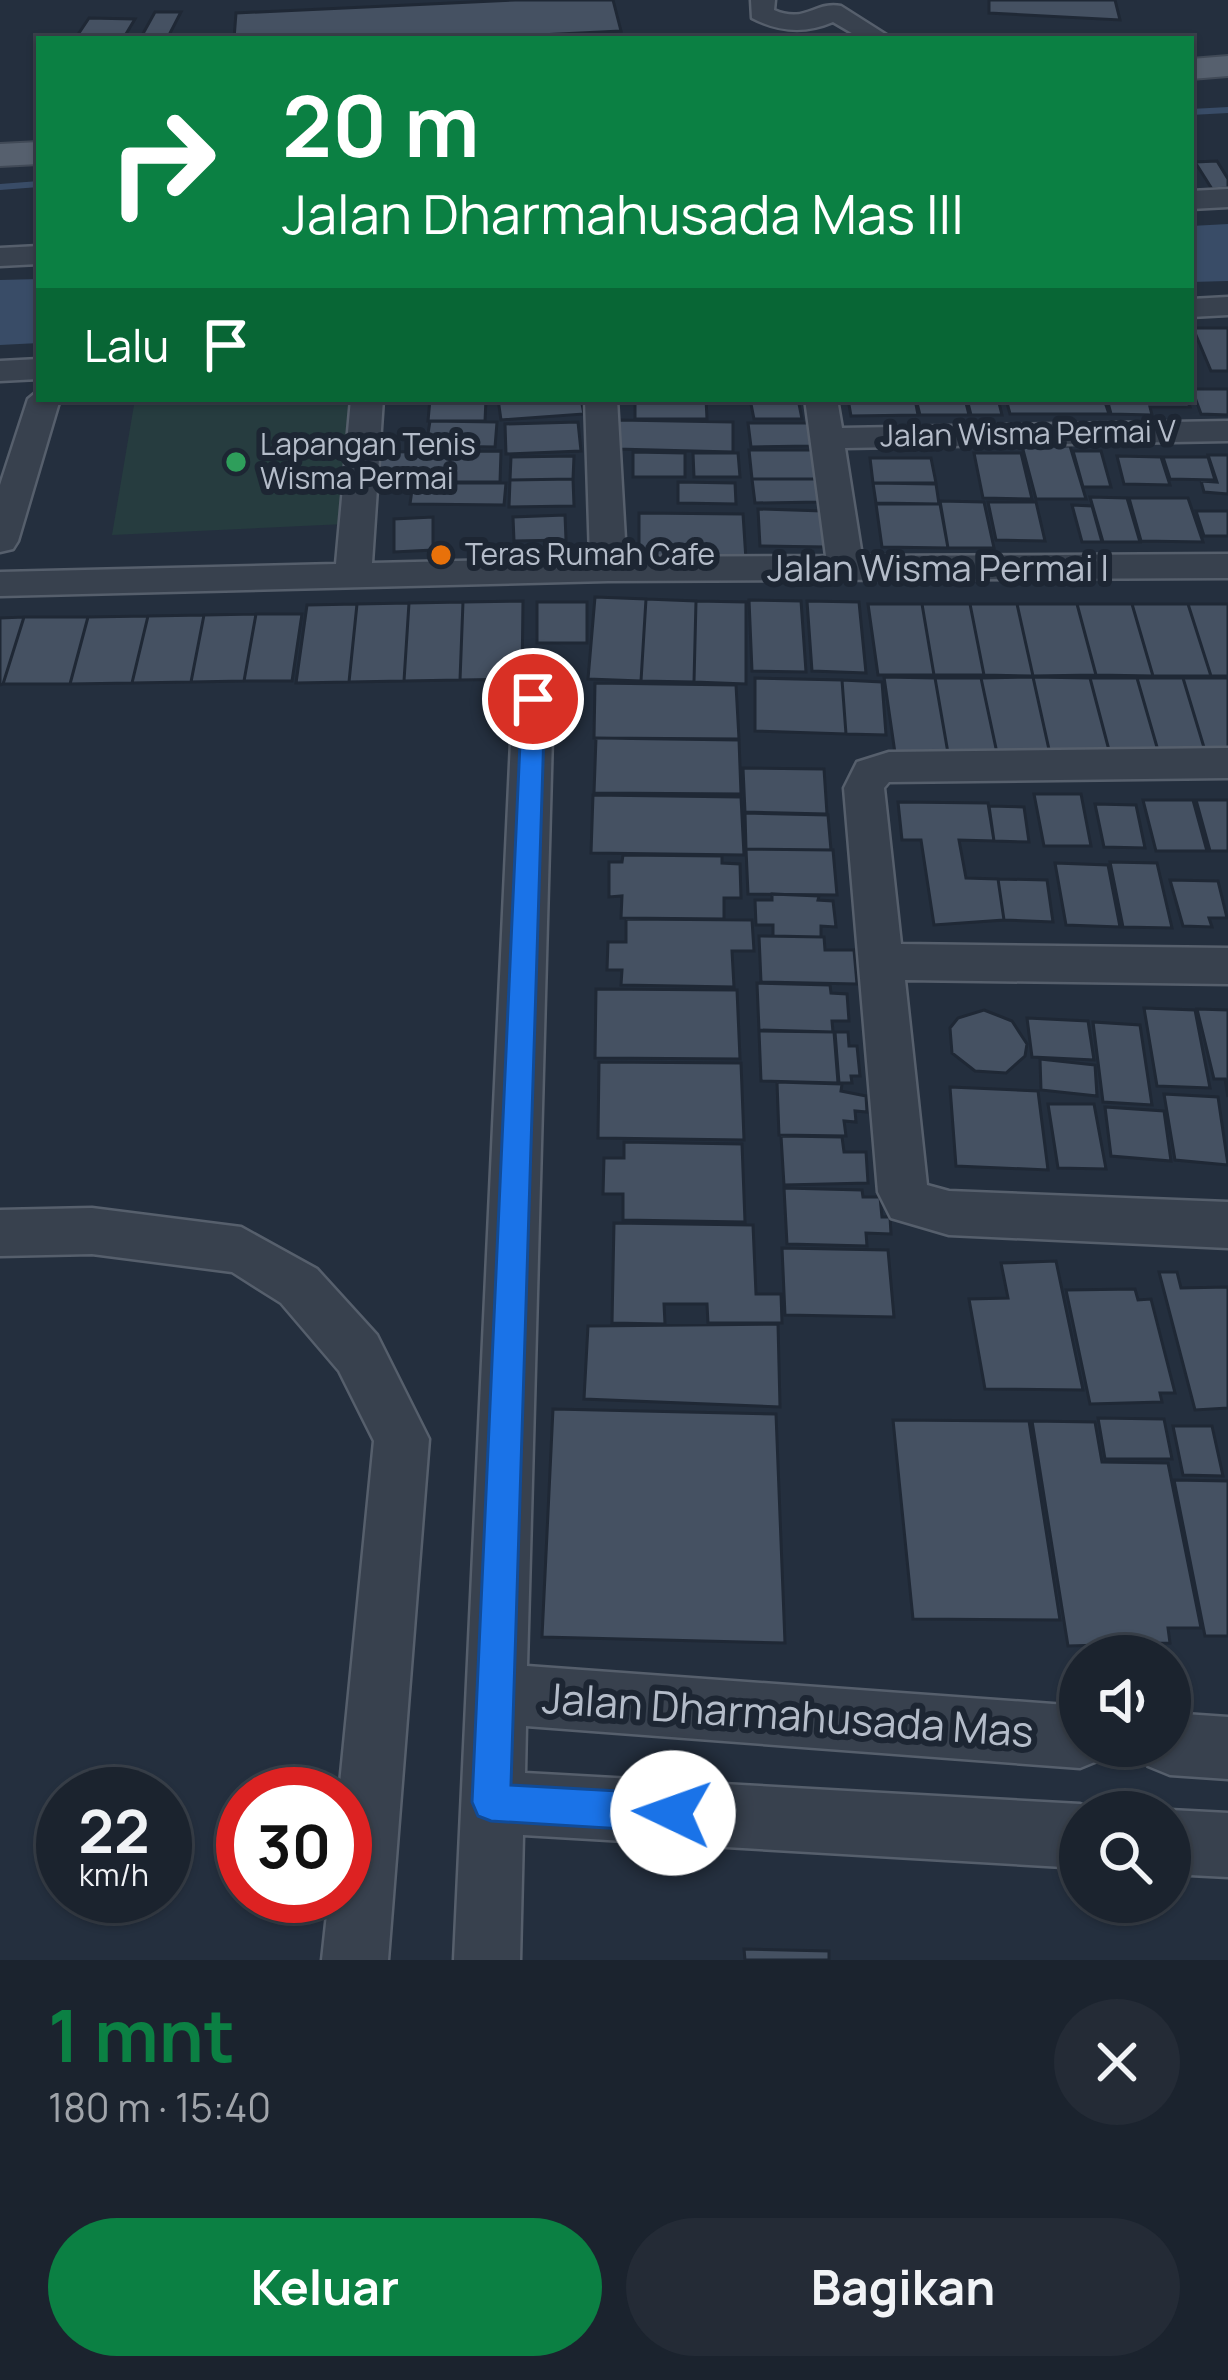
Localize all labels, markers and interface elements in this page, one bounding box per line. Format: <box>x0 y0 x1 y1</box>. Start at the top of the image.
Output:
text: 20 m <box>282 67 480 182</box>
icon: right <box>84 84 240 240</box>
text: Jalan Dharmahusada Mas III <box>282 176 964 250</box>
icon: arrive <box>193 312 259 378</box>
text: Lalu <box>84 314 169 376</box>
street label: Jalan Wisma Permai V <box>880 409 1176 456</box>
place label: Lapangan Tenis Wisma Permai <box>260 423 476 498</box>
marker: Lapangan Tenis Wisma Permai <box>223 449 249 475</box>
place label: Teras Rumah Cafe <box>465 533 715 574</box>
marker: Teras Rumah Cafe <box>428 542 454 568</box>
street label: Jalan Wisma Permai I <box>767 543 1109 592</box>
pin <box>482 648 584 750</box>
icon: arrive <box>500 666 566 732</box>
map controls <box>1059 1635 1191 1923</box>
button: sound <box>1059 1635 1191 1767</box>
street label: Jalan Dharmahusada Mas <box>540 1668 1036 1760</box>
position arrow <box>610 1750 736 1876</box>
speed limit sign: 30 <box>216 1767 372 1923</box>
text: 22 <box>78 1789 150 1871</box>
button: search <box>1059 1791 1191 1923</box>
text: km/h <box>79 1854 149 1895</box>
text: 1 mnt <box>48 1985 235 2084</box>
button: close <box>1054 1999 1180 2125</box>
text: 180 m · 15:40 <box>48 2080 271 2134</box>
button: Keluar <box>48 2218 602 2356</box>
button: Bagikan <box>626 2218 1180 2356</box>

